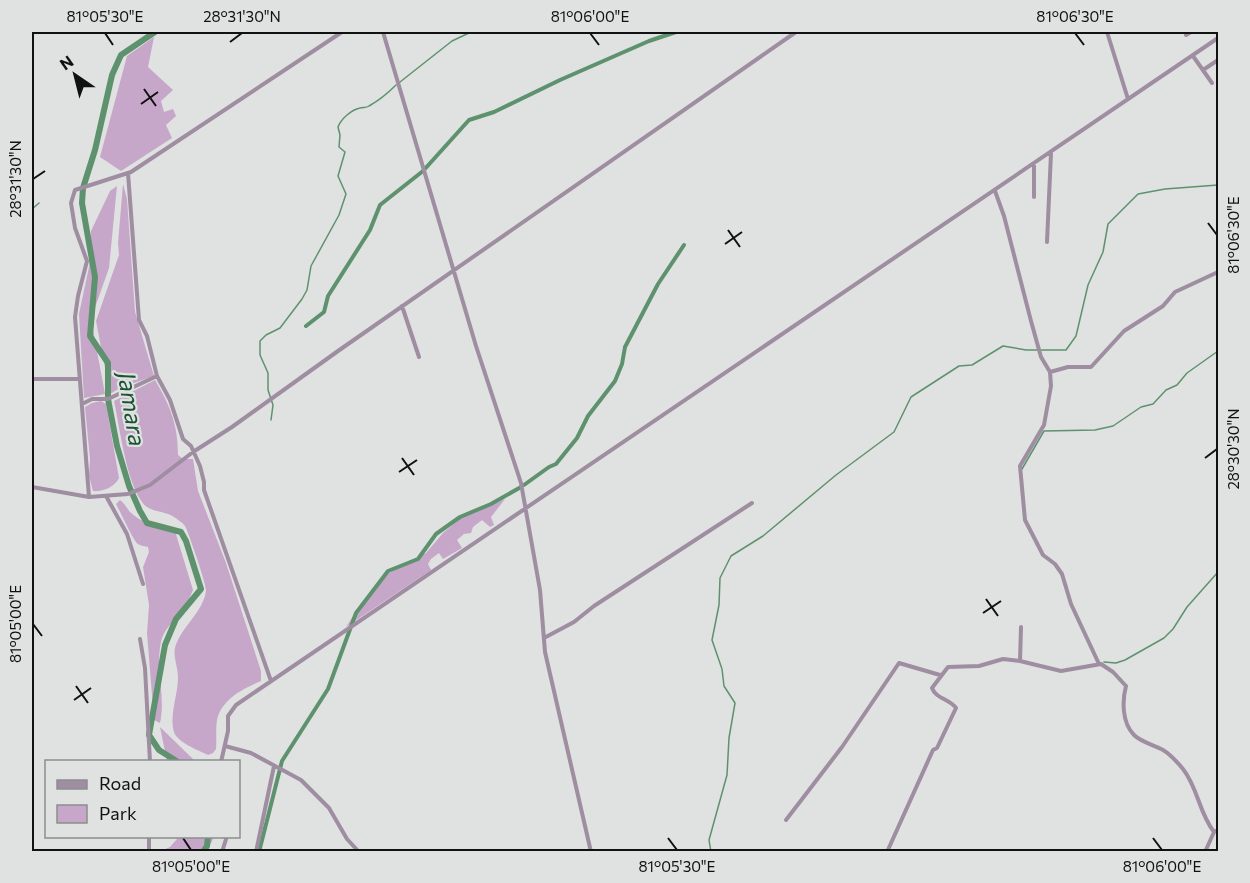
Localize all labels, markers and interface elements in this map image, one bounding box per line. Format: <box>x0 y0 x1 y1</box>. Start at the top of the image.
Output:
text: 81°05'30"E <box>67 7 144 25</box>
text: 28°31'30"N <box>203 7 281 25</box>
text: 81°06'00"E <box>551 7 629 25</box>
text: 81°06'30"E <box>1036 7 1114 25</box>
north arrow <box>45 45 105 105</box>
text: N <box>56 51 76 74</box>
text: 28°31'30"N <box>6 140 24 218</box>
text: 81°06'30"E <box>1224 196 1242 274</box>
water label: Jamara <box>113 368 153 448</box>
text: 28°30'30"N <box>1224 408 1242 490</box>
text: 81°05'00"E <box>6 585 24 663</box>
legend <box>45 760 240 838</box>
text: Road <box>99 772 141 794</box>
text: Park <box>99 802 137 824</box>
text: 81°05'00"E <box>152 857 230 875</box>
text: 81°05'30"E <box>639 857 716 875</box>
text: 81°06'00"E <box>1123 857 1201 875</box>

